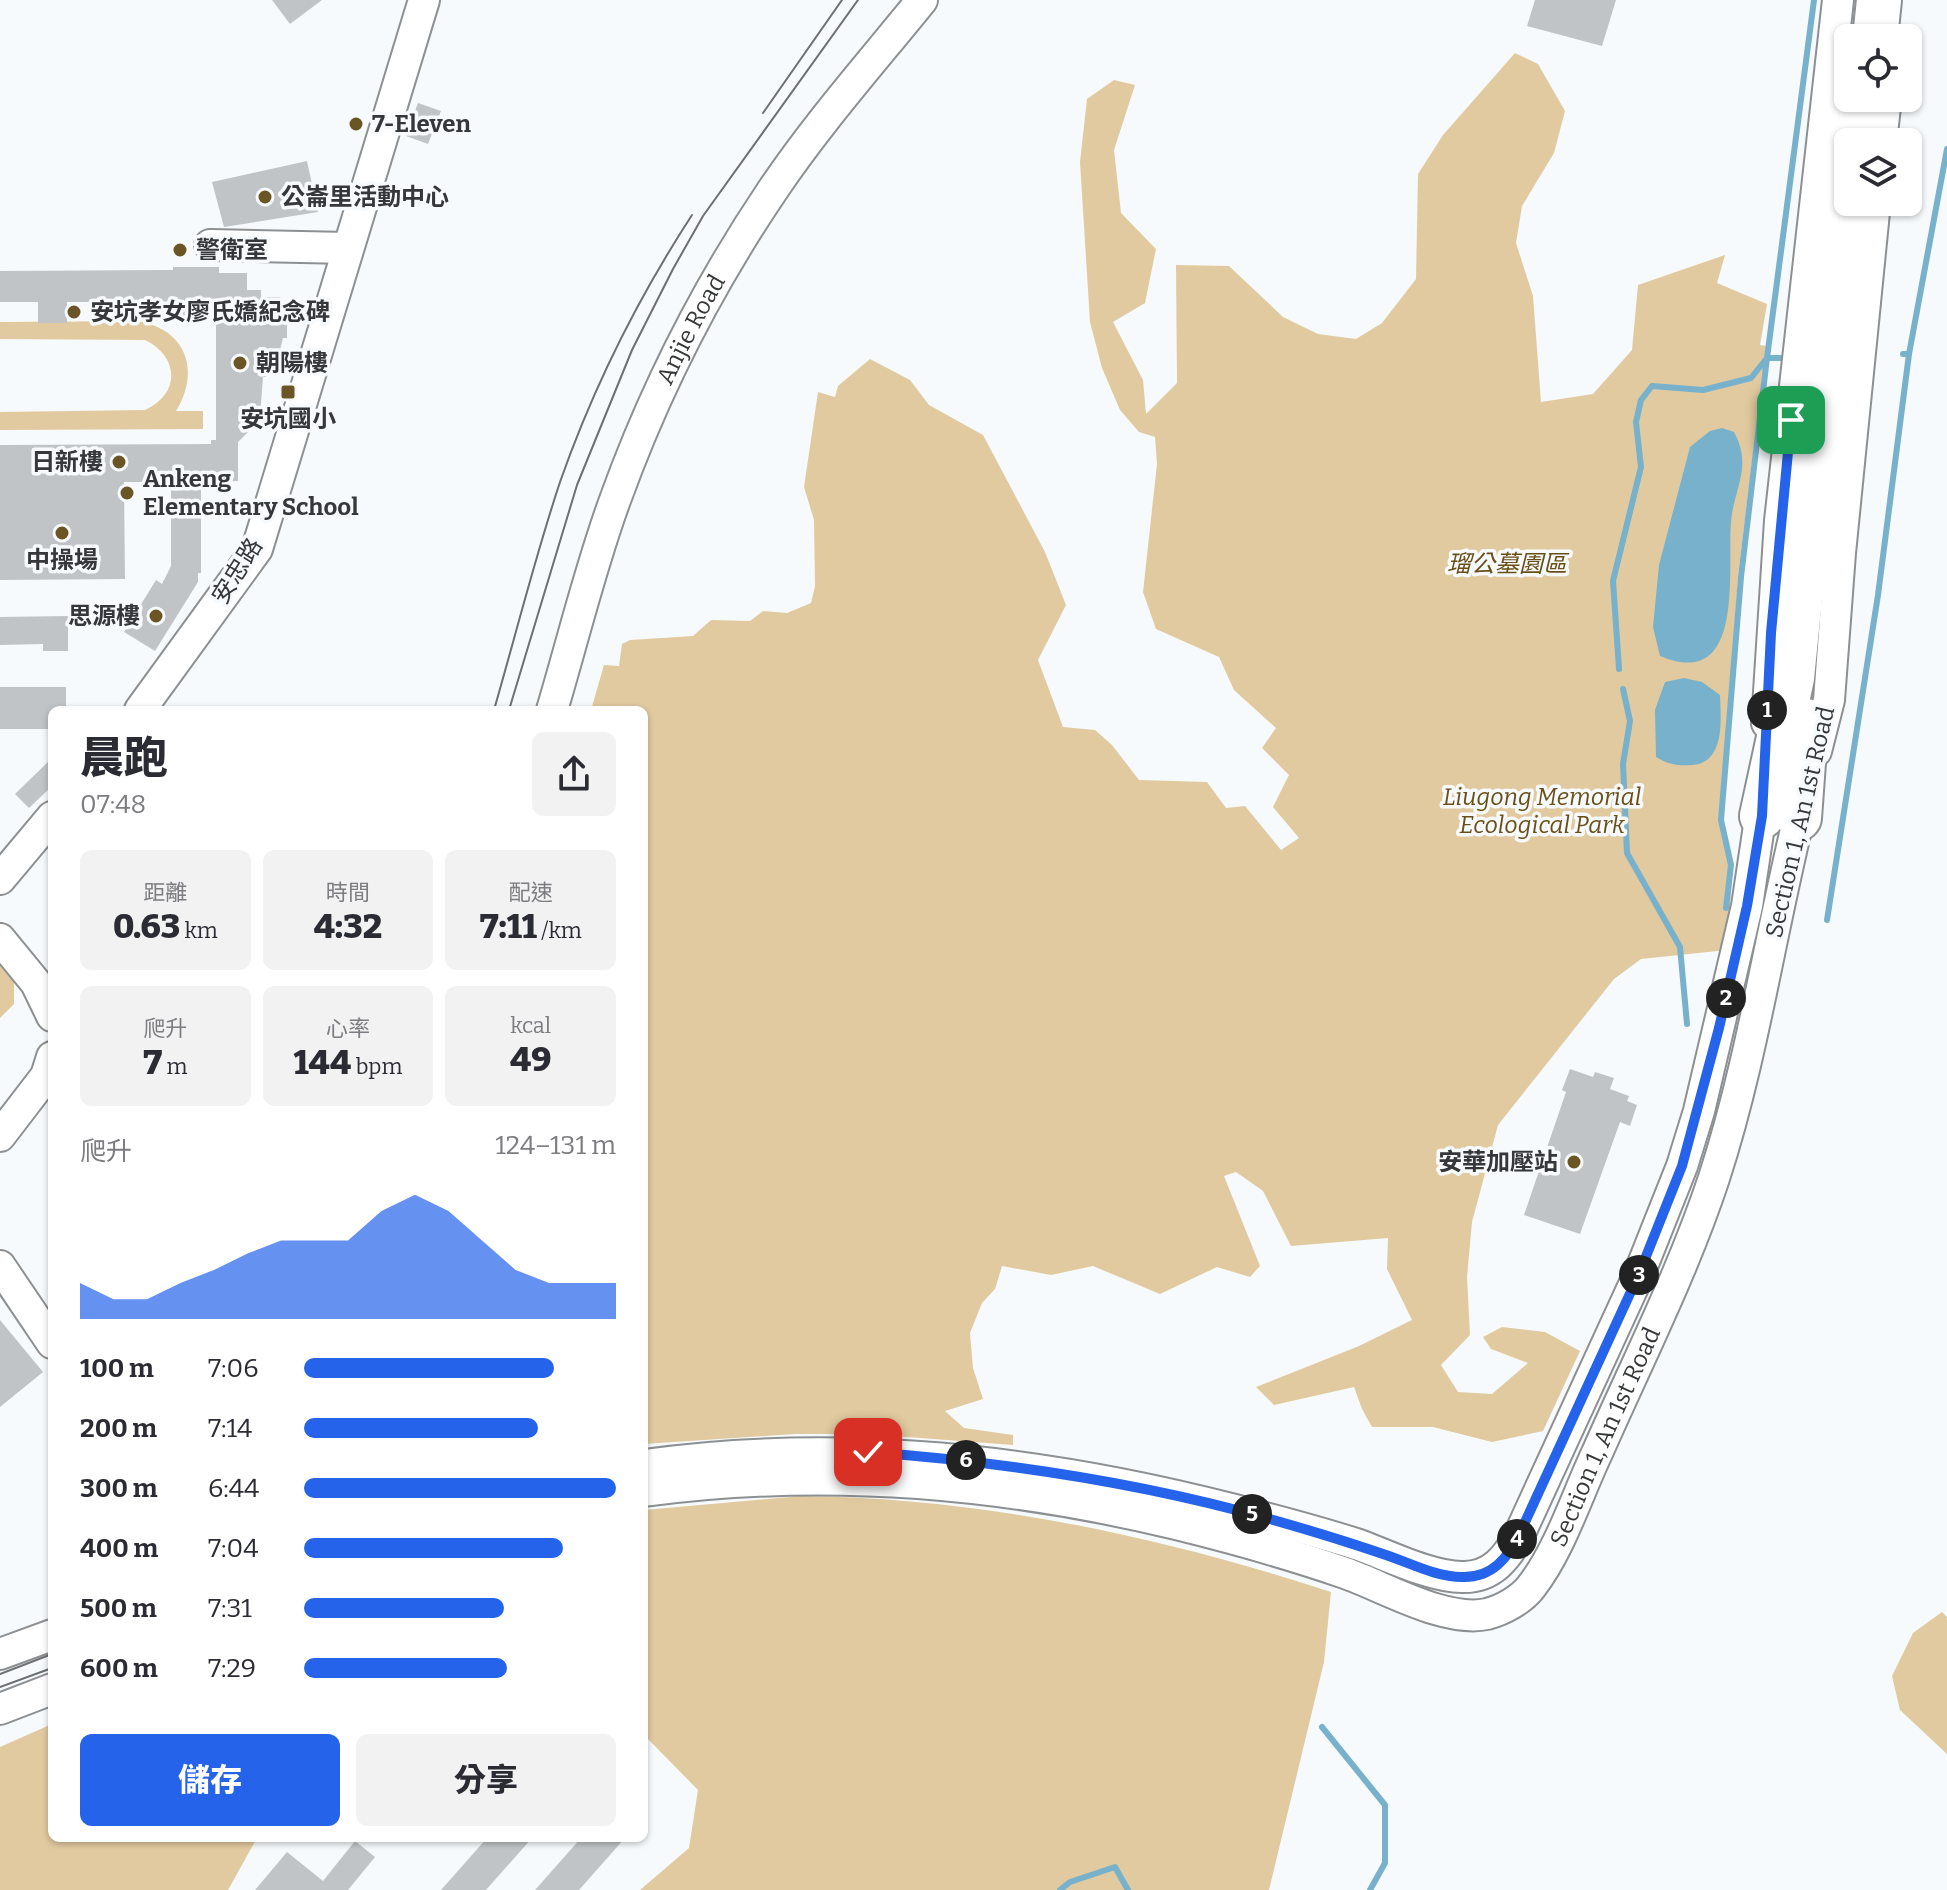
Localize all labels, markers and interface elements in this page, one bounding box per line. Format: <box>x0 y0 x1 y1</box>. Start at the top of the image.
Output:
map controls <box>1834 24 1922 216</box>
button: locate <box>1834 24 1922 112</box>
place label: 7-Eleven <box>372 110 471 138</box>
marker: 7-Eleven <box>347 115 365 133</box>
button: layers <box>1834 128 1922 216</box>
place label: 公崙里活動中心 <box>281 183 449 211</box>
marker: 公崙里活動中心 <box>256 188 274 206</box>
place label: 警衛室 <box>196 236 268 264</box>
marker: 警衛室 <box>171 241 189 259</box>
street label: Anjie Road <box>651 270 731 389</box>
place label: 安坑孝女廖氏嬌紀念碑 <box>90 298 330 326</box>
marker: 安坑孝女廖氏嬌紀念碑 <box>65 303 83 321</box>
place label: 朝陽樓 <box>256 349 328 377</box>
marker: 朝陽樓 <box>231 354 249 372</box>
marker: 安坑國小 <box>279 383 297 401</box>
pin <box>1757 386 1825 454</box>
icon: arrive <box>1769 398 1813 442</box>
place label: 安坑國小 <box>240 405 336 433</box>
place label: 日新樓 <box>31 448 103 476</box>
marker: 日新樓 <box>110 453 128 471</box>
place label: Ankeng Elementary School <box>143 465 359 521</box>
marker: Ankeng Elementary School <box>118 484 136 502</box>
marker: 中操場 <box>53 524 71 542</box>
street label: 安忠路 <box>206 533 268 609</box>
place label: 中操場 <box>26 546 98 574</box>
park label: 瑠公墓園區 <box>1447 550 1570 578</box>
place label: 思源樓 <box>68 602 140 630</box>
marker: 思源樓 <box>147 607 165 625</box>
pin: 1 <box>1747 690 1787 730</box>
street label: Section 1, An 1st Road <box>1759 704 1841 940</box>
text: 晨跑 <box>80 732 168 785</box>
button: share <box>532 732 616 816</box>
park label: Liugong Memorial Ecological Park <box>1443 783 1641 839</box>
text: 07:48 <box>80 789 146 820</box>
text: 距離 <box>143 879 187 906</box>
text: 時間 <box>326 879 370 906</box>
text: 配速 <box>509 879 553 906</box>
text: 0.63 <box>113 906 180 947</box>
text: 4:32 <box>314 906 382 947</box>
text: 7:11 <box>480 906 537 947</box>
text: km <box>180 917 218 944</box>
text: /km <box>537 917 582 944</box>
pin: 2 <box>1706 978 1746 1018</box>
text: 2 <box>1720 984 1732 1011</box>
text: kcal <box>510 1012 551 1039</box>
text: 爬升 <box>143 1015 187 1042</box>
text: 心率 <box>326 1015 370 1042</box>
text: 49 <box>510 1039 551 1080</box>
text: 7 <box>143 1042 162 1083</box>
text: 144 <box>293 1042 351 1083</box>
text: m <box>162 1053 187 1080</box>
text: bpm <box>351 1053 402 1080</box>
text: 124–131 m <box>495 1130 616 1161</box>
text: 爬升 <box>80 1136 132 1167</box>
place label: 安華加壓站 <box>1438 1148 1558 1176</box>
marker: 安華加壓站 <box>1565 1153 1583 1171</box>
pin: 3 <box>1619 1255 1659 1295</box>
text: 3 <box>1633 1261 1645 1288</box>
street label: Section 1, An 1st Road <box>1544 1323 1666 1551</box>
text: 100 m <box>80 1353 154 1384</box>
text: 7:06 <box>208 1353 258 1384</box>
text: 200 m <box>80 1413 157 1444</box>
text: 7:14 <box>208 1413 252 1444</box>
pin <box>834 1418 902 1486</box>
icon: check <box>846 1430 890 1474</box>
pin: 6 <box>946 1440 986 1480</box>
text: 6 <box>959 1446 973 1473</box>
text: 300 m <box>80 1473 157 1504</box>
text: 6:44 <box>208 1473 259 1504</box>
pin: 5 <box>1232 1494 1272 1534</box>
text: 5 <box>1246 1500 1258 1527</box>
pin: 4 <box>1497 1519 1537 1559</box>
text: 4 <box>1510 1525 1524 1552</box>
text: 400 m <box>80 1533 158 1564</box>
text: 7:04 <box>208 1533 258 1564</box>
text: 500 m <box>80 1593 157 1624</box>
text: 7:31 <box>208 1593 252 1624</box>
text: 600 m <box>80 1653 158 1684</box>
text: 7:29 <box>208 1653 256 1684</box>
button: 儲存 <box>80 1734 340 1826</box>
button: 分享 <box>356 1734 616 1826</box>

